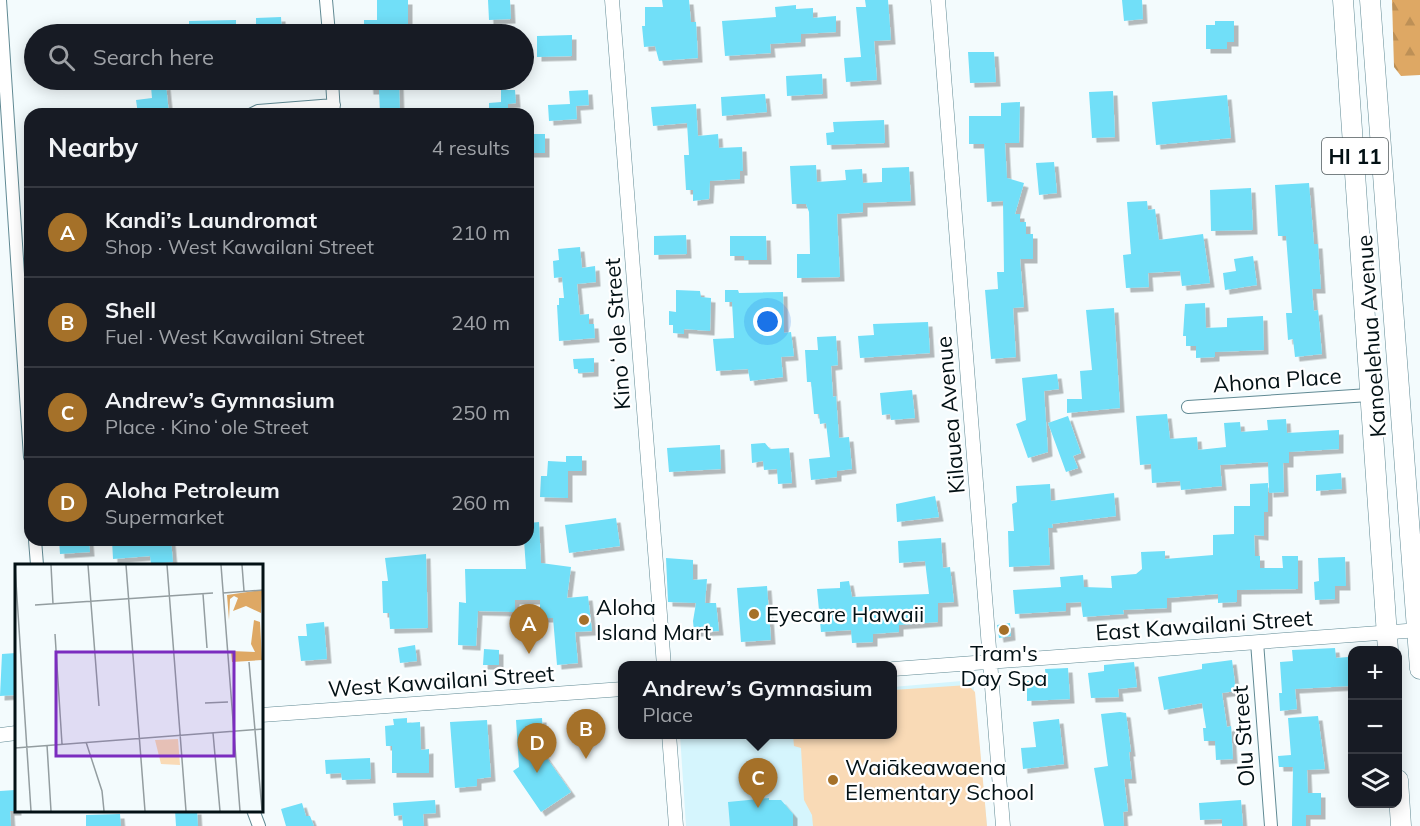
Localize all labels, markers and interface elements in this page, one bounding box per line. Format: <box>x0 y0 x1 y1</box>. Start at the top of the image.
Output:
search box <box>24 24 534 90</box>
icon: search <box>45 41 78 74</box>
text: Search here <box>93 43 214 71</box>
text: Nearby <box>48 131 138 164</box>
text: 4 results <box>432 135 510 160</box>
road number: HI 11 <box>1322 138 1388 174</box>
text: Kandi’s Laundromat <box>105 206 317 234</box>
text: A <box>60 220 75 245</box>
text: 210 m <box>451 220 510 245</box>
text: Shop · West Kawailani Street <box>105 234 374 259</box>
street label: Kanoelehua Avenue <box>1350 234 1392 438</box>
street label: Kinoʻole Street <box>598 257 636 411</box>
text: Shell <box>105 296 156 324</box>
your location <box>753 307 782 336</box>
text: B <box>61 310 74 335</box>
text: 240 m <box>451 310 510 335</box>
text: Fuel · West Kawailani Street <box>105 324 365 349</box>
street label: Kilauea Avenue <box>929 335 971 495</box>
street label: Ahona Place <box>1212 362 1342 398</box>
text: Andrew’s Gymnasium <box>105 386 335 414</box>
text: C <box>61 400 74 425</box>
text: 250 m <box>451 400 510 425</box>
text: Place · Kinoʻole Street <box>105 414 309 439</box>
text: Aloha Petroleum <box>105 476 280 504</box>
text: D <box>60 490 75 515</box>
text: 260 m <box>451 490 510 515</box>
text: Supermarket <box>105 504 224 529</box>
inset map <box>15 564 262 811</box>
place label: Aloha Island Mart <box>596 593 712 646</box>
place label: Eyecare Hawaii <box>766 600 924 628</box>
street label: East Kawailani Street <box>1094 603 1314 647</box>
pin: A <box>510 604 548 654</box>
marker: Eyecare Hawaii <box>747 607 761 621</box>
marker: Aloha Island Mart <box>577 613 591 627</box>
marker: Tram's Day Spa <box>997 623 1011 637</box>
place label: Tram's Day Spa <box>960 639 1048 692</box>
map controls <box>1348 646 1402 808</box>
button: + <box>1348 646 1402 700</box>
street label: West Kawailani Street <box>327 659 555 703</box>
popup <box>618 661 897 739</box>
text: Andrew’s Gymnasium <box>643 674 872 702</box>
street label: Olu Street <box>1225 684 1261 788</box>
button: − <box>1348 700 1402 754</box>
text: Place <box>643 702 693 727</box>
pin: B <box>566 710 606 759</box>
pin: D <box>518 724 556 773</box>
place label: Waiākeawaena Elementary School <box>845 753 1034 806</box>
button: layers <box>1348 754 1402 808</box>
pin: C <box>738 758 777 808</box>
marker: Waiākeawaena Elementary School <box>826 773 840 787</box>

